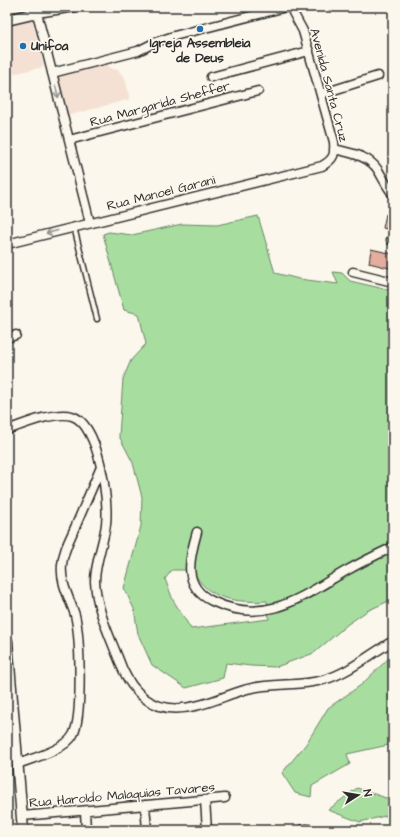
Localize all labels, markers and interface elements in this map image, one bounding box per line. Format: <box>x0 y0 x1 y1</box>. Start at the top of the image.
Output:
marker: Igreja Assembleia de Deus <box>195 24 205 34</box>
street label: Avenida Santa Cruz <box>305 26 353 144</box>
place label: Igreja Assembleia de Deus <box>150 34 251 67</box>
place label: Unifoa <box>30 37 69 55</box>
marker: Unifoa <box>18 41 28 51</box>
street label: Rua Margarida Sheffer <box>88 77 232 132</box>
one-way arrow <box>54 85 61 98</box>
street label: Rua Manoel Garani <box>105 171 217 215</box>
one-way arrow <box>46 229 59 237</box>
north arrow <box>338 775 378 815</box>
street label: Rua Haroldo Malaquias Tavares <box>28 778 216 812</box>
text: N <box>359 788 375 798</box>

